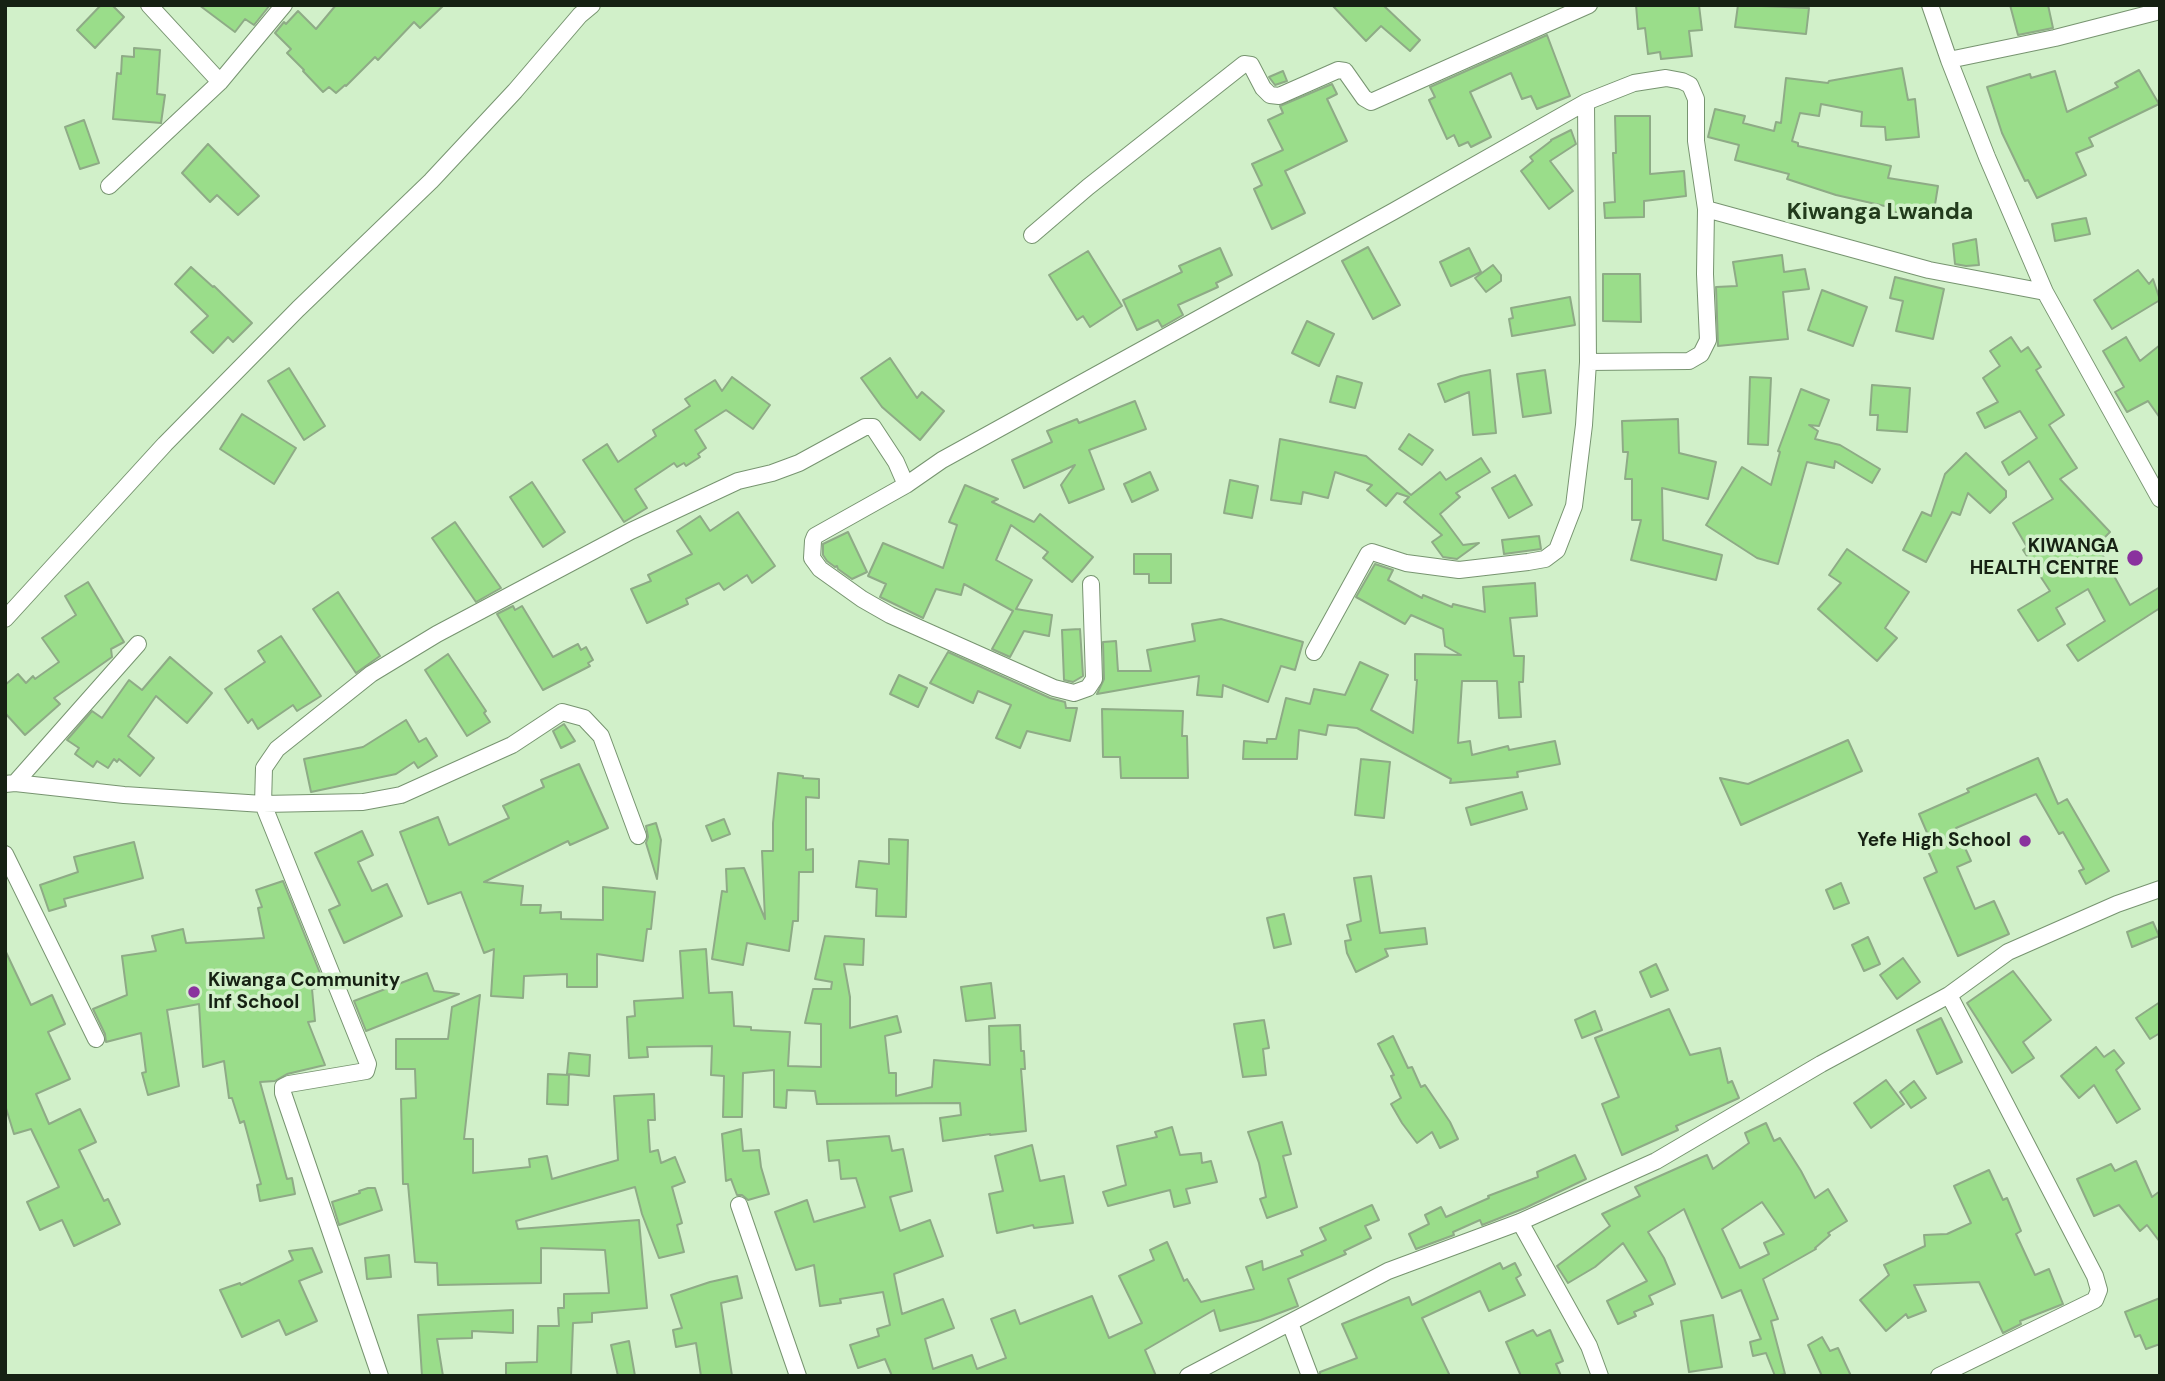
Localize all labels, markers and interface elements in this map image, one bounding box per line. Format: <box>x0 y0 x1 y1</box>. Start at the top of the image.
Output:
district label: Kiwanga Lwanda <box>1787 199 1973 227</box>
place label: KIWANGA HEALTH CENTRE <box>1970 536 2119 580</box>
marker: KIWANGA HEALTH CENTRE <box>2125 548 2145 568</box>
place label: Yefe High School <box>1857 830 2011 852</box>
marker: Yefe High School <box>2017 833 2033 849</box>
place label: Kiwanga Community Inf School <box>208 970 400 1014</box>
marker: Kiwanga Community Inf School <box>186 984 202 1000</box>

